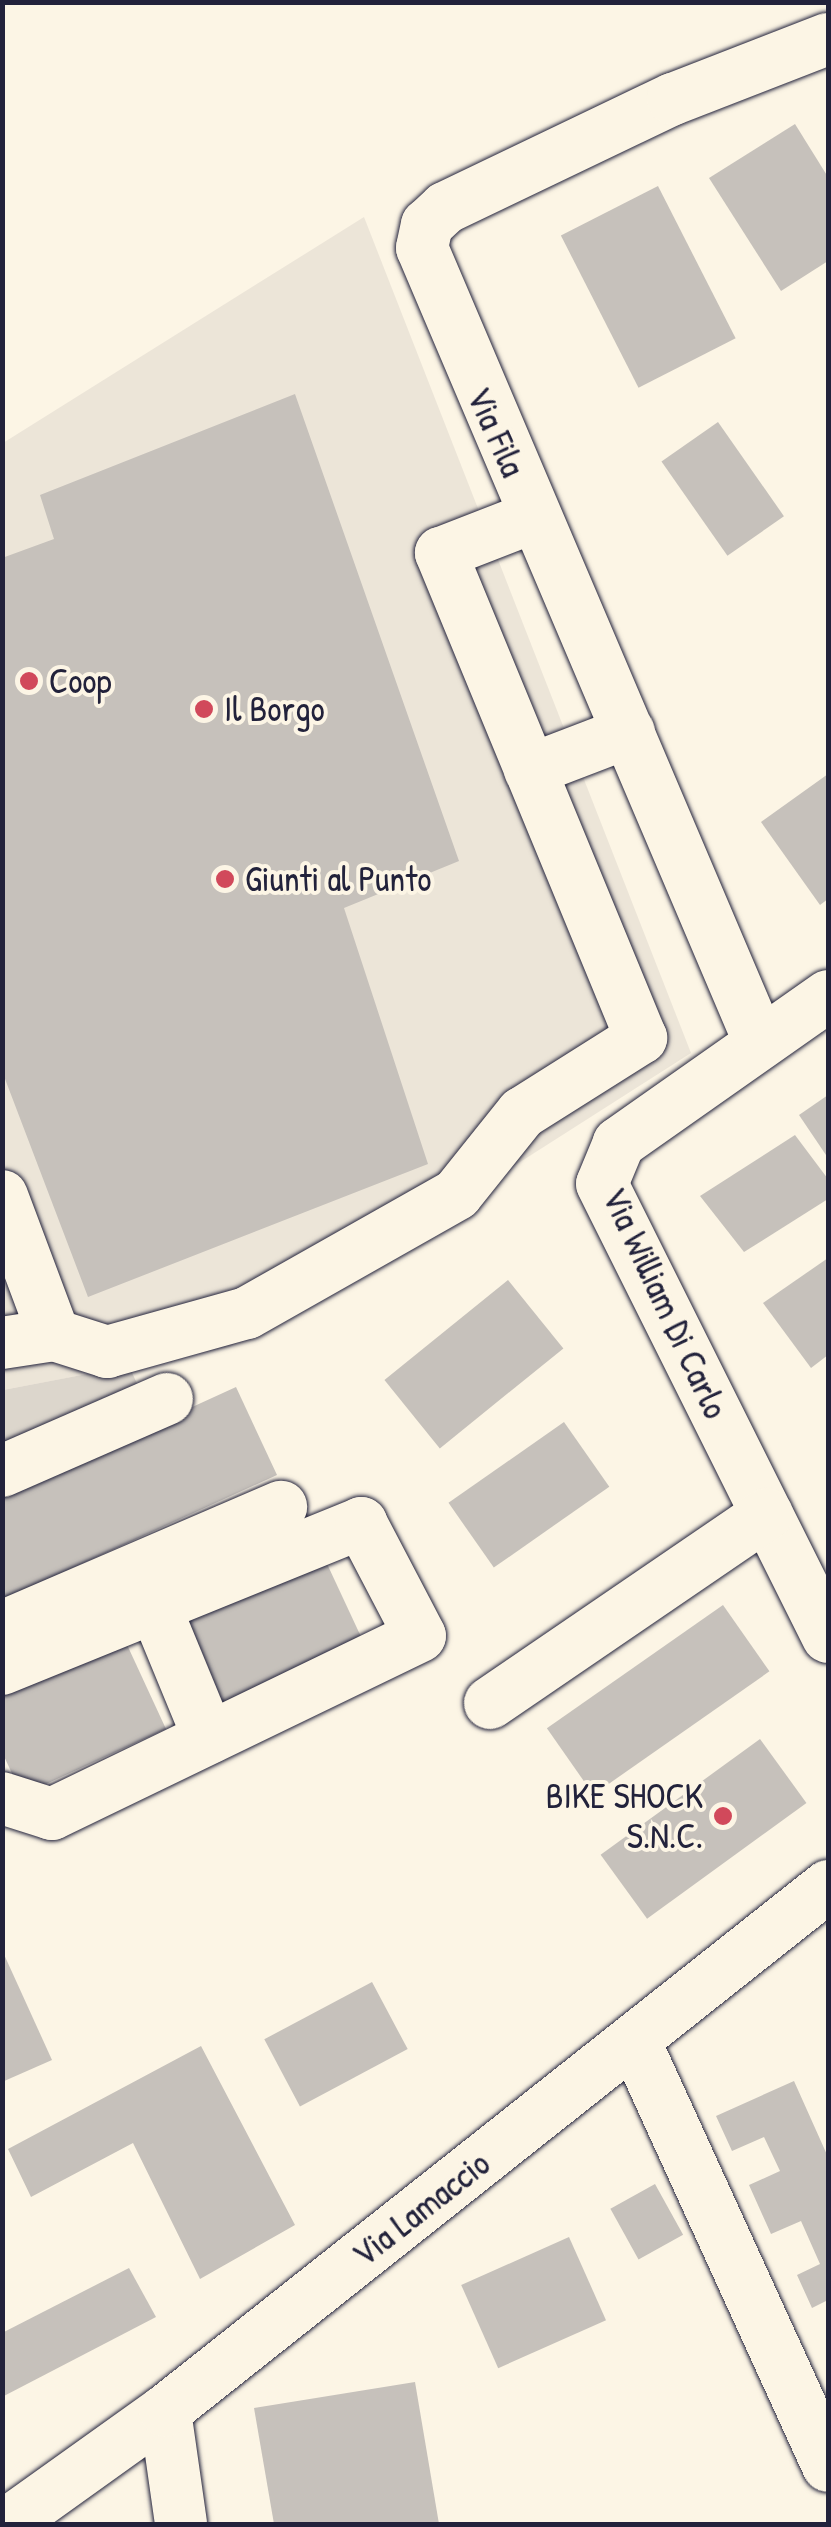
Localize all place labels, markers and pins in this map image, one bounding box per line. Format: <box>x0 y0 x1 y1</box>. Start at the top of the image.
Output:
place label: Coop <box>49 660 111 702</box>
marker: Coop <box>18 670 40 692</box>
place label: Il Borgo <box>224 688 325 730</box>
marker: Il Borgo <box>193 698 215 720</box>
place label: Giunti al Punto <box>245 858 431 900</box>
marker: Giunti al Punto <box>214 868 236 890</box>
place label: BIKE SHOCK S.N.C. <box>546 1775 703 1857</box>
marker: BIKE SHOCK S.N.C. <box>712 1805 734 1827</box>

